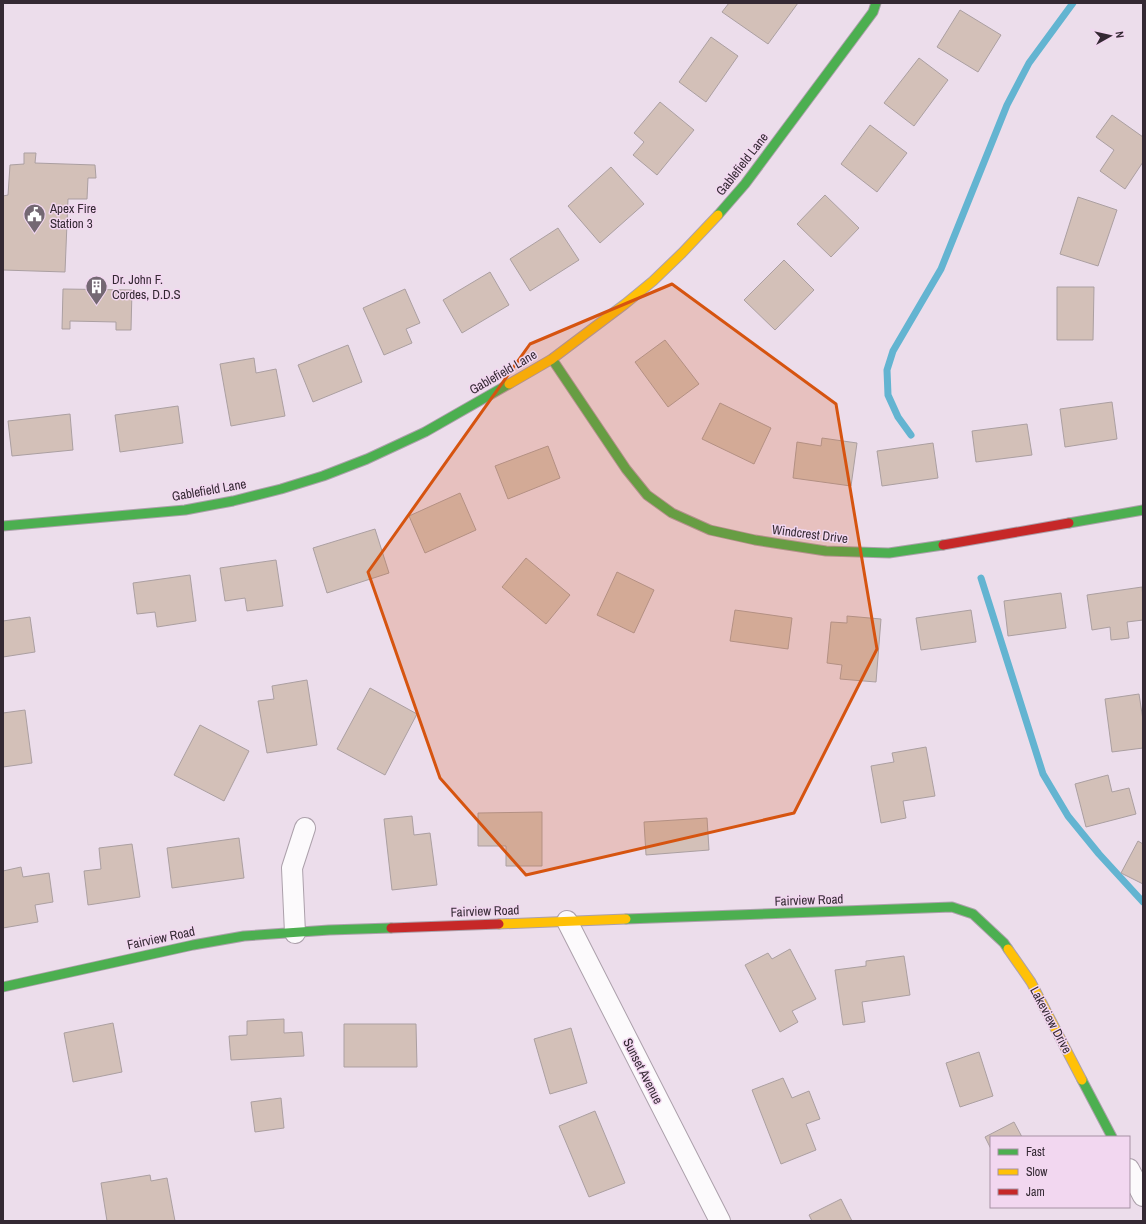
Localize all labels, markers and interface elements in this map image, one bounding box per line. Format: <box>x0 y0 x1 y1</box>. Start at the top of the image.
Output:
north arrow <box>1090 16 1130 56</box>
text: N <box>1113 30 1127 39</box>
street label: Gablefield Lane <box>712 129 772 199</box>
place label: Apex Fire Station 3 <box>49 200 96 232</box>
public building icon: Apex Fire Station 3 <box>22 202 48 235</box>
place label: Dr. John F. Cordes, D.D.S <box>112 271 181 303</box>
building icon: Dr. John F. Cordes, D.D.S <box>84 273 110 306</box>
street label: Gablefield Lane <box>466 346 540 398</box>
street label: Gablefield Lane <box>170 475 248 505</box>
street label: Windcrest Drive <box>771 521 849 547</box>
street label: Fairview Road <box>774 890 844 910</box>
street label: Fairview Road <box>450 901 520 921</box>
street label: Fairview Road <box>126 923 196 953</box>
street label: Lakeview Drive <box>1026 984 1076 1056</box>
street label: Sunset Avenue <box>619 1035 667 1107</box>
legend <box>990 1136 1130 1208</box>
text: Fast <box>1026 1144 1045 1160</box>
text: Slow <box>1026 1164 1048 1180</box>
text: Jam <box>1026 1184 1045 1200</box>

